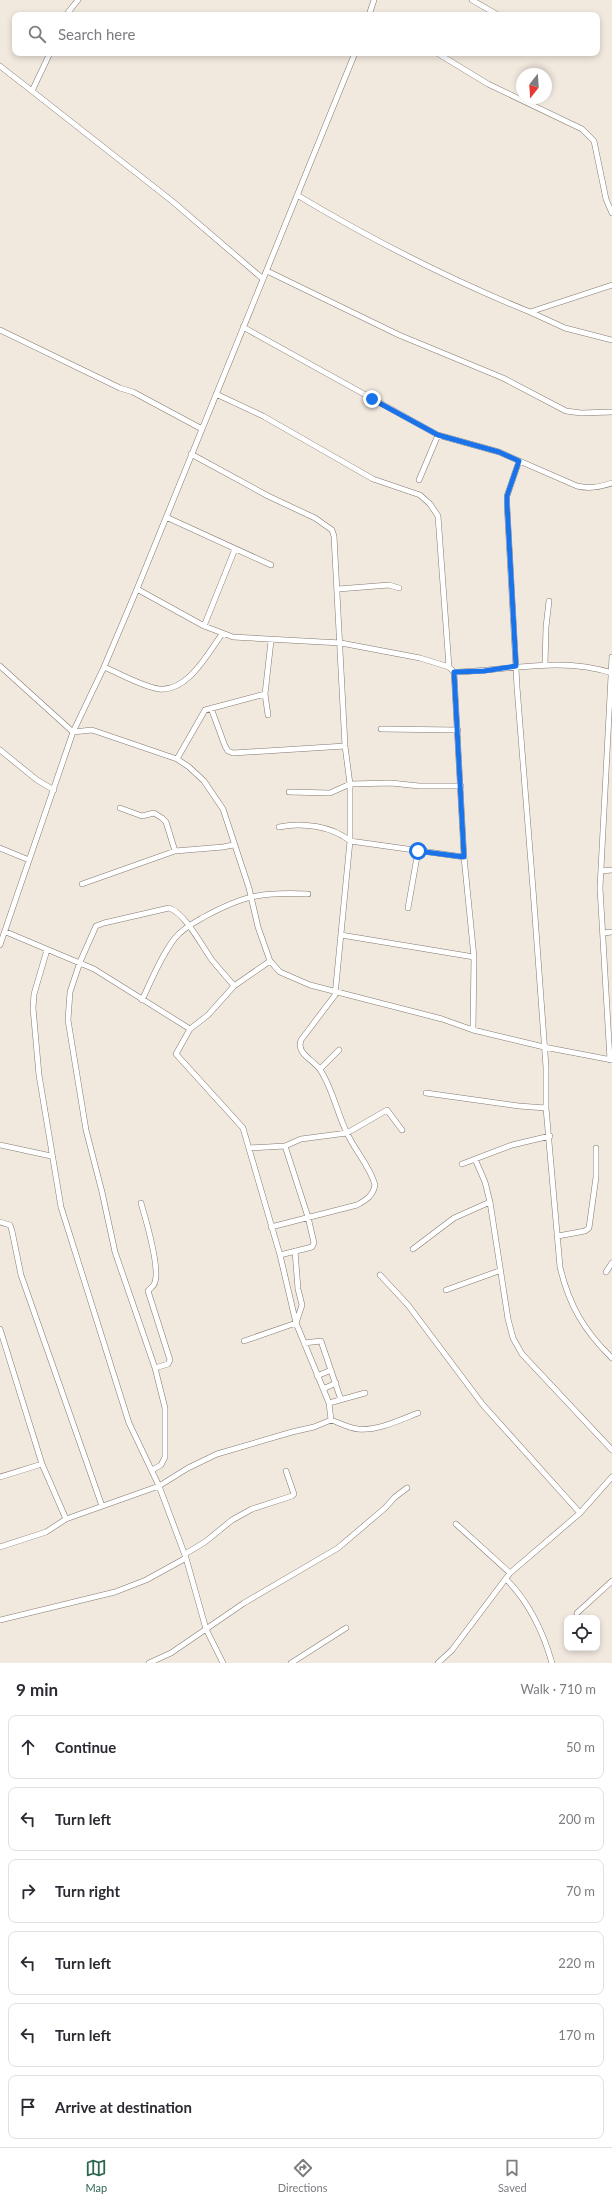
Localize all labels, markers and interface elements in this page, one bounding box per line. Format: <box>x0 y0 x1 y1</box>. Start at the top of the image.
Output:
search box <box>12 12 600 56</box>
icon: search <box>26 23 48 45</box>
text: Search here <box>58 25 135 43</box>
north arrow <box>516 68 552 104</box>
route end <box>363 390 381 408</box>
route start <box>409 842 427 860</box>
map controls <box>564 1615 600 1651</box>
button: locate <box>564 1615 600 1651</box>
text: 9 min <box>16 1679 58 1700</box>
text: Walk · 710 m <box>520 1681 596 1697</box>
icon: ahead <box>17 1736 39 1758</box>
text: Continue <box>55 1738 116 1756</box>
text: 50 m <box>566 1739 595 1755</box>
icon: left <box>17 1808 39 1830</box>
text: Turn left <box>55 1810 111 1828</box>
text: 200 m <box>558 1811 595 1827</box>
icon: right <box>17 1880 39 1902</box>
text: Turn right <box>55 1882 120 1900</box>
text: 70 m <box>566 1883 595 1899</box>
icon: left <box>17 1952 39 1974</box>
text: Turn left <box>55 1954 111 1972</box>
text: 220 m <box>558 1955 595 1971</box>
icon: left <box>17 2024 39 2046</box>
text: Turn left <box>55 2026 111 2044</box>
text: 170 m <box>558 2027 595 2043</box>
icon: arrive <box>17 2096 39 2118</box>
text: Arrive at destination <box>55 2098 192 2116</box>
tab: Map <box>85 2157 107 2194</box>
tab: Directions <box>278 2157 327 2194</box>
tab: Saved <box>498 2157 527 2194</box>

